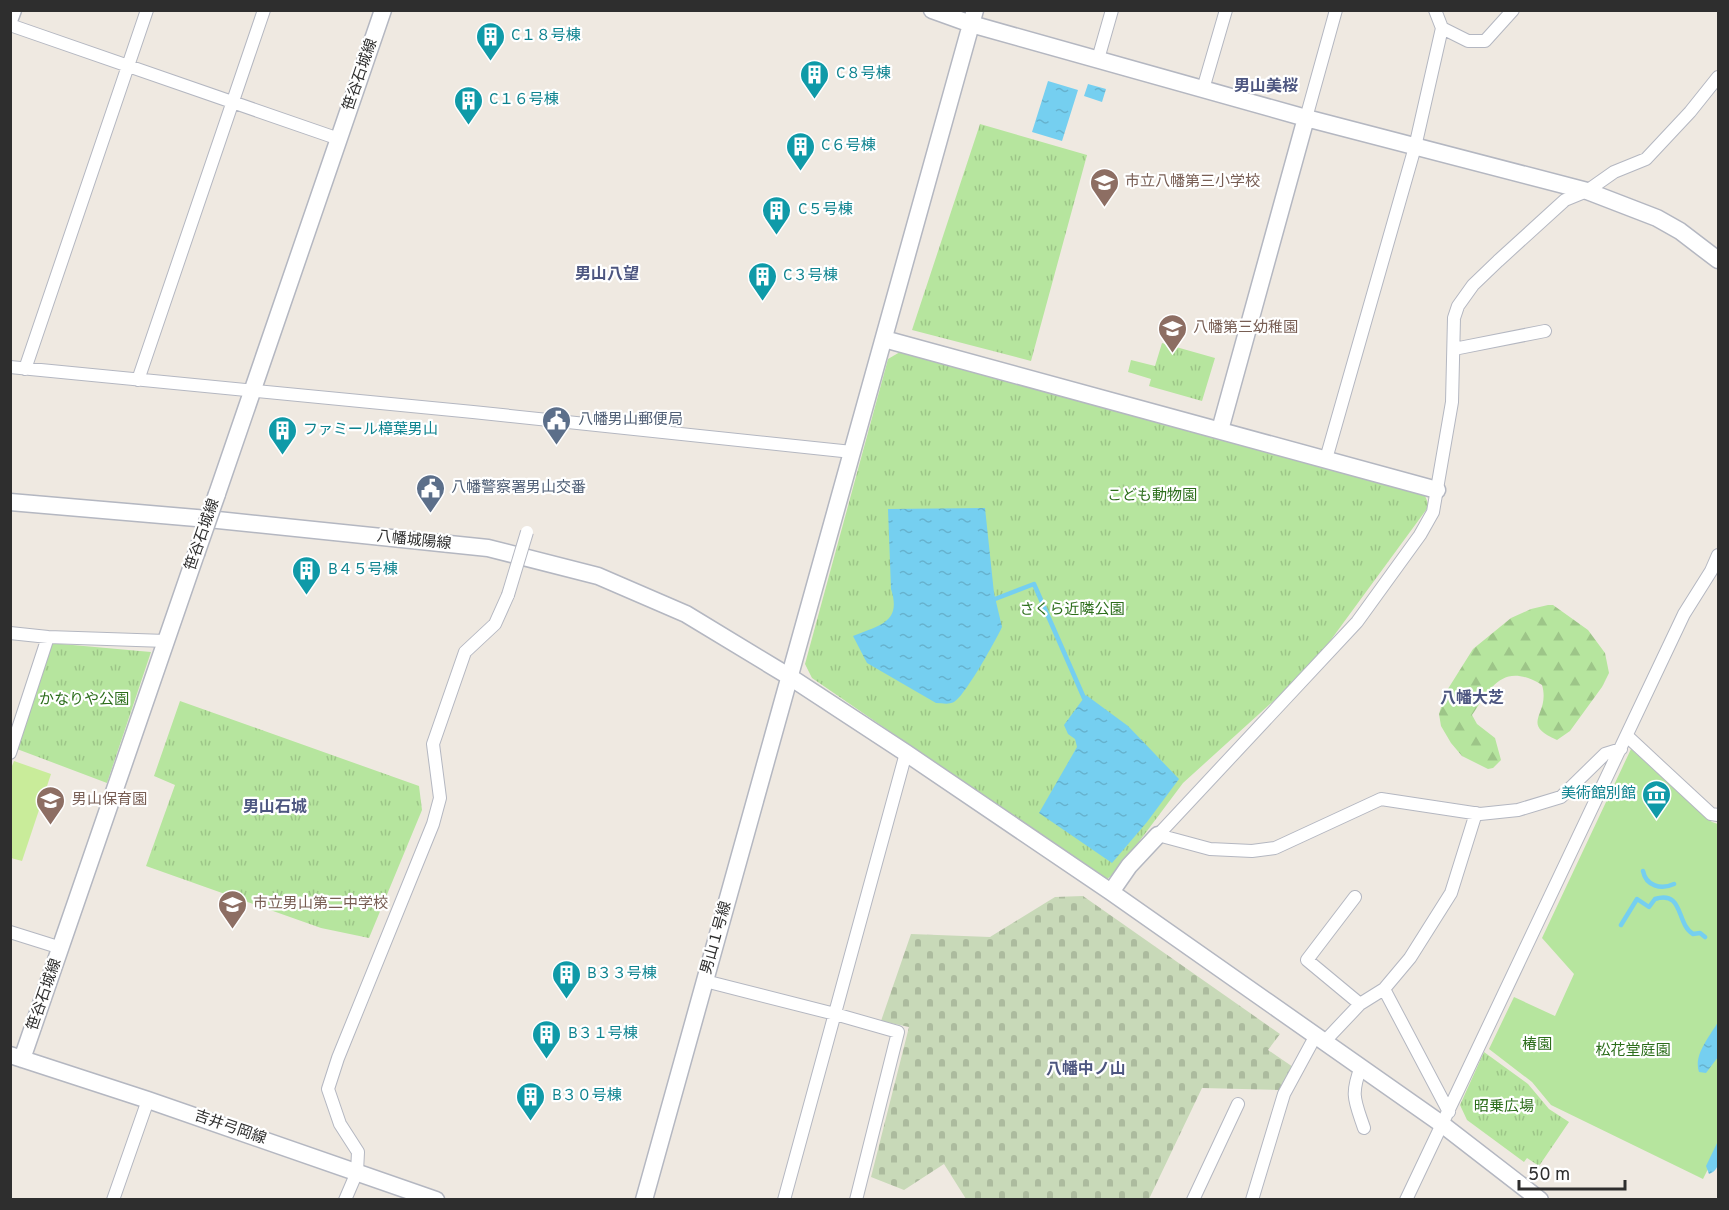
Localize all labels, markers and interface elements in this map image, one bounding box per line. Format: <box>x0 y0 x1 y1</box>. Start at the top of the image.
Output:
building icon: C１８号棟 <box>474 20 506 62</box>
place label: C１８号棟 <box>511 26 581 46</box>
street label: 笹谷石城線 <box>340 36 382 114</box>
building icon: C８号棟 <box>799 58 831 100</box>
place label: C８号棟 <box>836 64 891 84</box>
district label: 男山美桜 <box>1234 77 1298 97</box>
building icon: C１６号棟 <box>452 84 484 126</box>
place label: C１６号棟 <box>489 90 559 110</box>
building icon: C６号棟 <box>784 130 816 172</box>
place label: C６号棟 <box>821 136 876 156</box>
school or university icon: 市立八幡第三小学校 <box>1088 166 1120 208</box>
place label: 市立八幡第三小学校 <box>1125 173 1260 192</box>
building icon: C５号棟 <box>761 194 793 236</box>
place label: C５号棟 <box>798 200 853 220</box>
building icon: C３号棟 <box>746 260 778 302</box>
district label: 男山八望 <box>575 265 639 285</box>
place label: C３号棟 <box>783 266 838 286</box>
school or university icon: 八幡第三幼稚園 <box>1156 312 1188 354</box>
place label: 八幡第三幼稚園 <box>1193 319 1298 338</box>
public building icon: 八幡男山郵便局 <box>541 404 573 446</box>
place label: 八幡男山郵便局 <box>578 411 683 430</box>
building icon: ファミール樟葉男山 <box>266 414 298 456</box>
place label: ファミール樟葉男山 <box>303 421 438 440</box>
public building icon: 八幡警察署男山交番 <box>414 472 446 514</box>
place label: 八幡警察署男山交番 <box>451 479 586 498</box>
park label: こども動物園 <box>1107 487 1197 506</box>
street label: 笹谷石城線 <box>182 496 224 574</box>
street label: 八幡城陽線 <box>376 528 452 554</box>
building icon: B４５号棟 <box>291 554 323 596</box>
place label: B４５号棟 <box>328 560 398 580</box>
park label: さくら近隣公園 <box>1019 601 1125 620</box>
district label: 八幡大芝 <box>1440 689 1504 709</box>
park label: かなりや公園 <box>39 691 129 710</box>
museum icon: 美術館別館 <box>1641 778 1673 820</box>
school or university icon: 男山保育園 <box>35 784 67 826</box>
place label: 美術館別館 <box>1561 784 1636 804</box>
place label: 男山保育園 <box>72 791 147 810</box>
district label: 男山石城 <box>243 797 307 818</box>
school or university icon: 市立男山第二中学校 <box>216 888 248 930</box>
place label: 市立男山第二中学校 <box>253 895 388 914</box>
street label: 男山１号線 <box>698 899 736 977</box>
street label: 笹谷石城線 <box>24 956 66 1034</box>
building icon: B３３号棟 <box>550 958 582 1000</box>
place label: B３３号棟 <box>587 964 657 984</box>
building icon: B３１号棟 <box>531 1018 563 1060</box>
place label: B３１号棟 <box>568 1024 638 1044</box>
park label: 椿園 <box>1522 1036 1552 1055</box>
park label: 松花堂庭園 <box>1595 1042 1671 1061</box>
district label: 八幡中ノ山 <box>1046 1060 1126 1080</box>
building icon: B３０号棟 <box>515 1080 547 1122</box>
place label: B３０号棟 <box>552 1086 622 1106</box>
park label: 昭乗広場 <box>1474 1098 1534 1117</box>
street label: 吉井弓岡線 <box>191 1106 269 1149</box>
scale bar <box>1519 1153 1626 1191</box>
text: 50 m <box>1528 1164 1570 1187</box>

